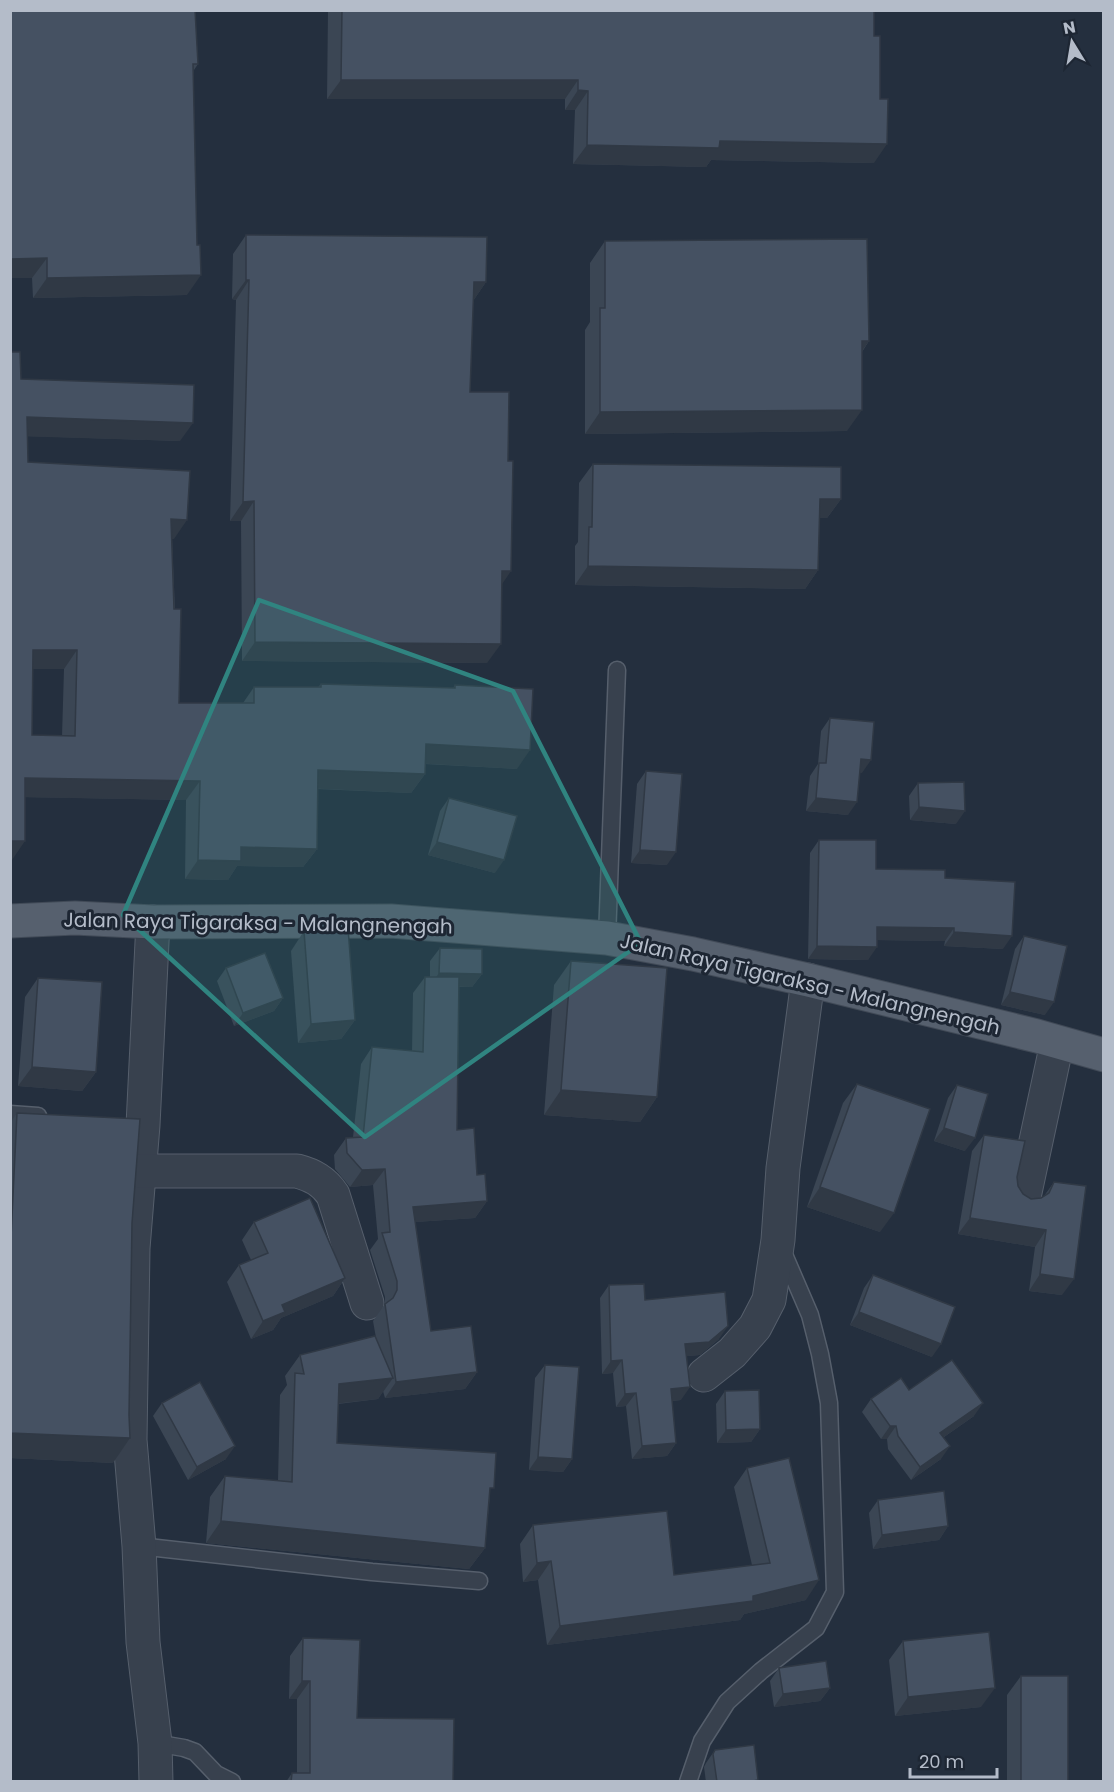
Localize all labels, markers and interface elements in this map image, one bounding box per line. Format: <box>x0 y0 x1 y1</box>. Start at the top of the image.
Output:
north arrow <box>1042 12 1102 72</box>
text: N <box>1061 15 1077 40</box>
street label: Jalan Raya Tigaraksa - Malangnengah <box>63 906 453 940</box>
street label: Jalan Raya Tigaraksa - Malangnengah <box>617 927 1003 1041</box>
scale bar <box>910 1741 997 1779</box>
text: 20 m <box>919 1749 964 1774</box>

